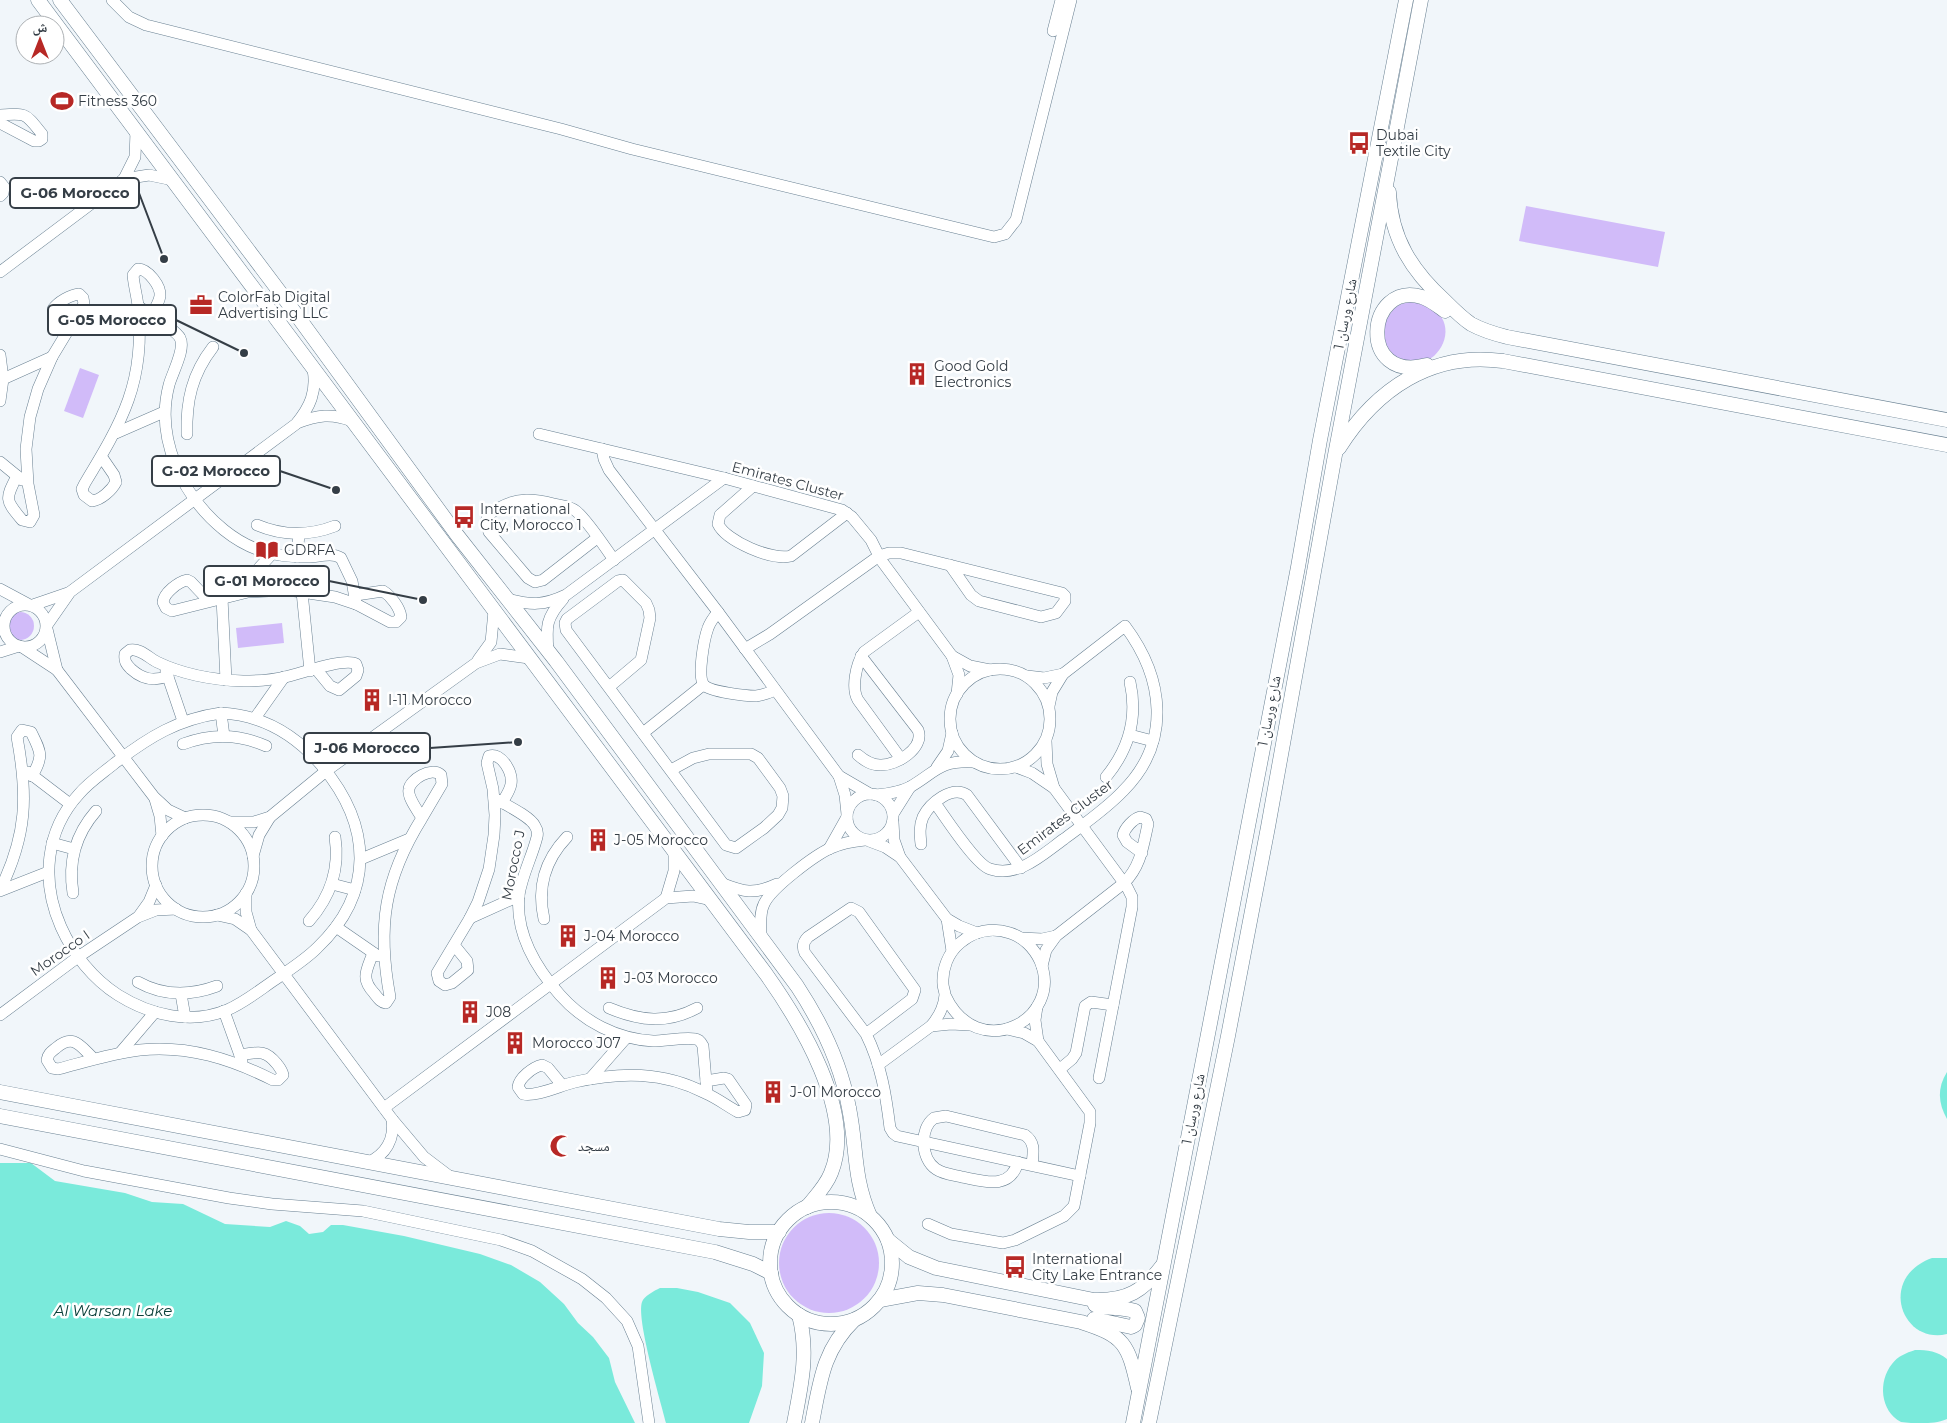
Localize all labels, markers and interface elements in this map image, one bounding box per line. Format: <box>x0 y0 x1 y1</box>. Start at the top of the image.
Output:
north arrow <box>15 15 65 65</box>
text: ش <box>33 18 48 36</box>
sports icon: Fitness 360 <box>49 88 75 114</box>
place label: Fitness 360 <box>78 92 157 110</box>
place label: Dubai Textile City <box>1376 126 1451 160</box>
bus stop icon: Dubai Textile City <box>1346 130 1372 156</box>
callout: G-06 Morocco <box>10 178 139 208</box>
text: G-06 Morocco <box>20 183 130 202</box>
street label: شارع ورسان 1 <box>1329 277 1362 351</box>
place label: ColorFab Digital Advertising LLC <box>218 288 330 322</box>
office icon: ColorFab Digital Advertising LLC <box>188 292 214 318</box>
callout: G-05 Morocco <box>48 305 176 335</box>
text: G-05 Morocco <box>58 310 166 329</box>
place label: Good Gold Electronics <box>934 357 1012 391</box>
building icon: Good Gold Electronics <box>904 361 930 387</box>
callout: G-02 Morocco <box>152 456 280 486</box>
street label: Emirates Cluster <box>730 457 846 505</box>
text: G-02 Morocco <box>162 461 270 480</box>
place label: International City, Morocco 1 <box>480 500 582 534</box>
bus stop icon: International City, Morocco 1 <box>451 504 477 530</box>
library icon: GDRFA <box>254 537 280 563</box>
place label: GDRFA <box>284 541 336 559</box>
callout: G-01 Morocco <box>204 566 329 596</box>
text: G-01 Morocco <box>214 571 320 590</box>
street label: شارع ورسان 1 <box>1253 674 1286 748</box>
building icon: I-11 Morocco <box>359 687 385 713</box>
place label: I-11 Morocco <box>388 691 472 709</box>
callout: J-06 Morocco <box>304 733 430 763</box>
text: J-06 Morocco <box>313 738 420 757</box>
street label: Emirates Cluster <box>1014 775 1117 859</box>
building icon: J-05 Morocco <box>585 827 611 853</box>
street label: Morocco J <box>497 828 529 902</box>
place label: J-05 Morocco <box>613 831 708 849</box>
building icon: J-04 Morocco <box>555 923 581 949</box>
street label: Morocco I <box>27 926 93 980</box>
place label: J-04 Morocco <box>583 927 680 945</box>
building icon: J-03 Morocco <box>595 965 621 991</box>
place label: J-03 Morocco <box>623 969 718 987</box>
building icon: J08 <box>457 999 483 1025</box>
place label: J08 <box>485 1003 511 1021</box>
building icon: Morocco J07 <box>502 1030 528 1056</box>
place label: Morocco J07 <box>532 1034 621 1052</box>
street label: شارع ورسان 1 <box>1177 1072 1210 1146</box>
building icon: J-01 Morocco <box>760 1079 786 1105</box>
place label: J-01 Morocco <box>789 1083 881 1101</box>
mosque icon: مسجد <box>548 1133 574 1159</box>
place label: مسجد <box>578 1137 610 1155</box>
place label: International City Lake Entrance <box>1032 1250 1162 1284</box>
bus stop icon: International City Lake Entrance <box>1002 1254 1028 1280</box>
water label: Al Warsan Lake <box>53 1301 172 1320</box>

